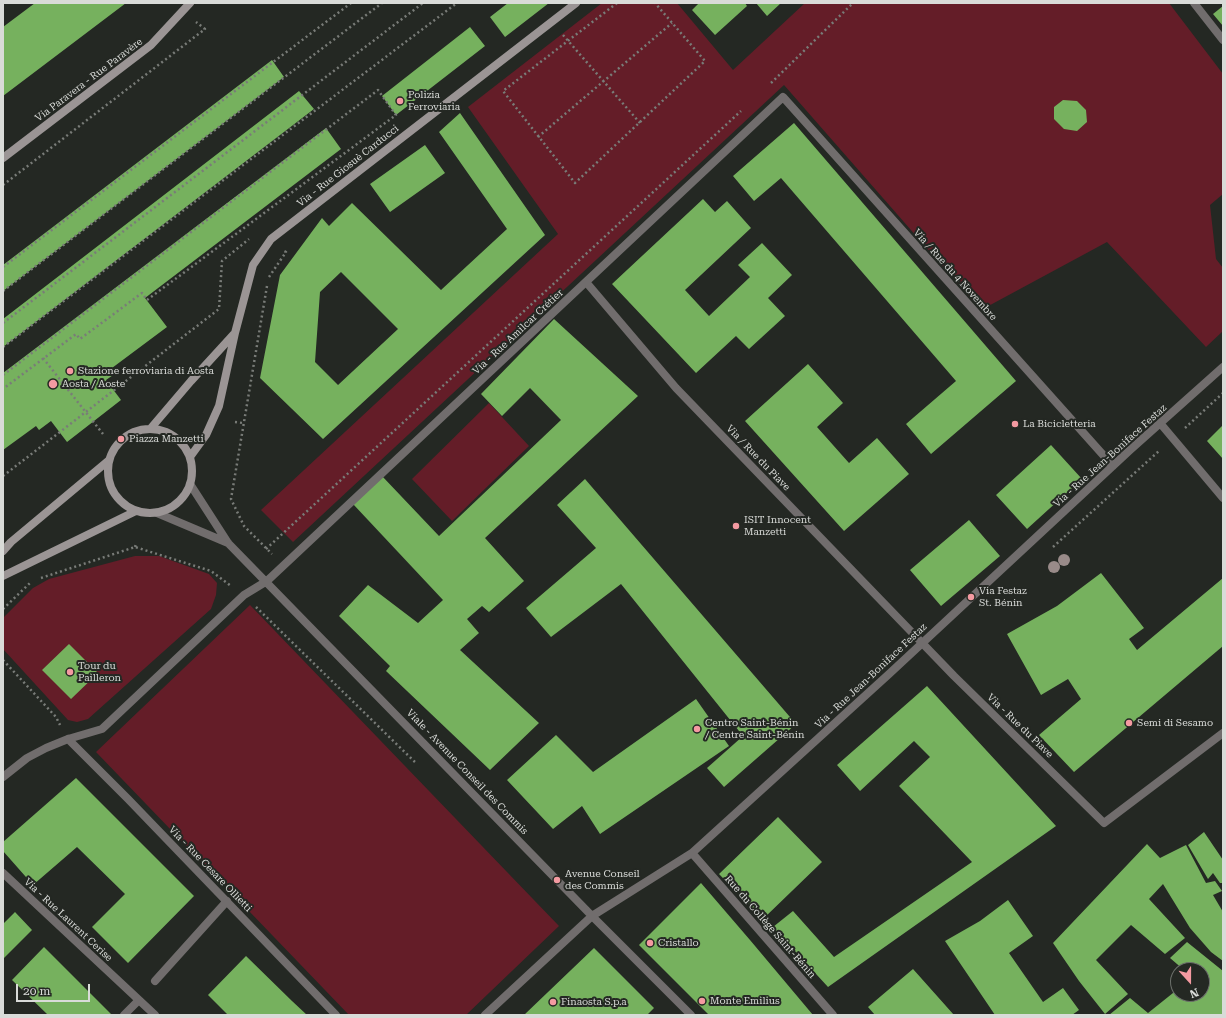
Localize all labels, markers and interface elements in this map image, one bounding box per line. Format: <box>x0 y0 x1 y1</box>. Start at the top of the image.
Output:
street label: Via Paravera - Rue Paravère <box>33 36 145 124</box>
place label: Polizia Ferroviaria <box>408 89 460 112</box>
marker: Polizia Ferroviaria <box>395 96 405 106</box>
street label: Via - Rue Giosuè Carducci <box>295 123 401 209</box>
street label: Via / Rue du 4 Novembre <box>911 227 999 323</box>
street label: Via - Rue Amilcar Crétier <box>470 287 566 377</box>
place label: Stazione ferroviaria di Aosta <box>78 365 214 377</box>
marker: Stazione ferroviaria di Aosta <box>65 366 75 376</box>
marker: Aosta / Aoste <box>47 378 59 390</box>
place label: Aosta / Aoste <box>62 378 125 390</box>
street label: Via - Rue Jean-Boniface Festaz <box>1051 402 1169 510</box>
place label: La Bicicletteria <box>1023 418 1096 430</box>
marker: La Bicicletteria <box>1010 419 1020 429</box>
street label: Via / Rue du Piave <box>723 423 793 493</box>
place label: Piazza Manzetti <box>129 433 204 445</box>
marker: Piazza Manzetti <box>116 434 126 444</box>
place label: ISIT Innocent Manzetti <box>744 514 811 538</box>
marker: ISIT Innocent Manzetti <box>731 521 741 531</box>
place label: Via Festaz St. Bénin <box>979 585 1027 608</box>
marker: Via Festaz St. Bénin <box>966 592 976 602</box>
street label: Via - Rue Jean-Boniface Festaz <box>813 621 929 731</box>
place label: Tour du Pailleron <box>78 660 121 684</box>
marker: Tour du Pailleron <box>65 667 75 677</box>
street label: Via - Rue du Piave <box>984 691 1056 761</box>
street label: Viale - Avenue Conseil des Commis <box>404 707 530 837</box>
place label: Centro Saint-Bénin / Centre Saint-Bénin <box>705 717 804 740</box>
place label: Semi di Sesamo <box>1137 717 1213 729</box>
marker: Semi di Sesamo <box>1124 718 1134 728</box>
marker: Centro Saint-Bénin / Centre Saint-Bénin <box>692 724 702 734</box>
street label: Via - Rue Cesare Ollietti <box>166 824 254 914</box>
place label: Avenue Conseil des Commis <box>565 868 640 892</box>
street label: Rue du Collège Saint-Bénin <box>722 873 818 981</box>
marker: Avenue Conseil des Commis <box>552 875 562 885</box>
street label: Via - Rue Laurent Cerise <box>21 876 115 964</box>
place label: Cristallo <box>658 937 699 949</box>
marker: Cristallo <box>645 938 655 948</box>
north arrow <box>1170 962 1210 1002</box>
scale bar <box>18 976 92 1002</box>
text: 20 m <box>23 984 50 998</box>
text: N <box>1188 985 1200 1000</box>
place label: Monte Emilius <box>710 995 780 1007</box>
place label: Finaosta S.p.a <box>561 996 627 1008</box>
marker: Monte Emilius <box>697 996 707 1006</box>
marker: Finaosta S.p.a <box>548 997 558 1007</box>

